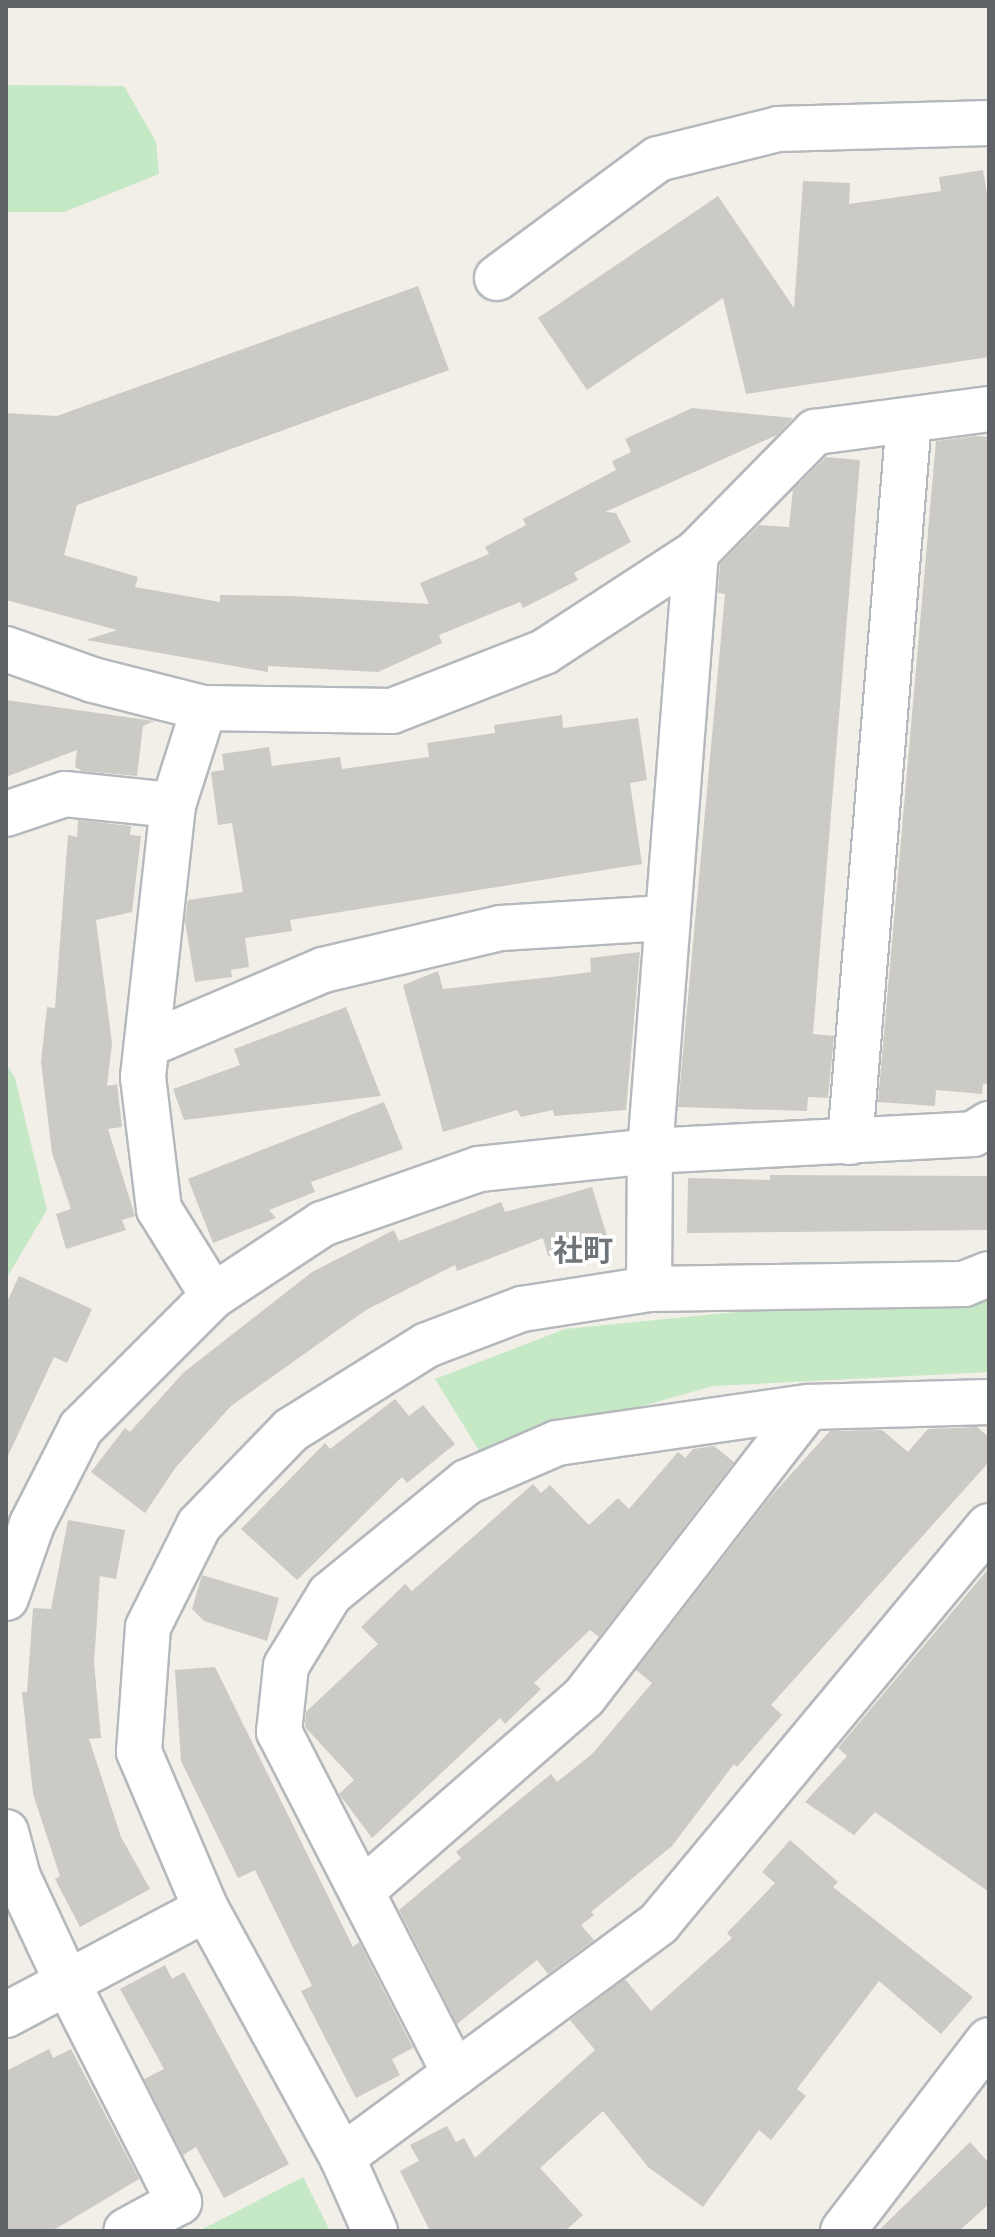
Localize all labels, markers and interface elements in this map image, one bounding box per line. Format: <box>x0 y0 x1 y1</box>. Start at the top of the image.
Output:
district label: 社町 <box>553 1233 613 1269</box>

